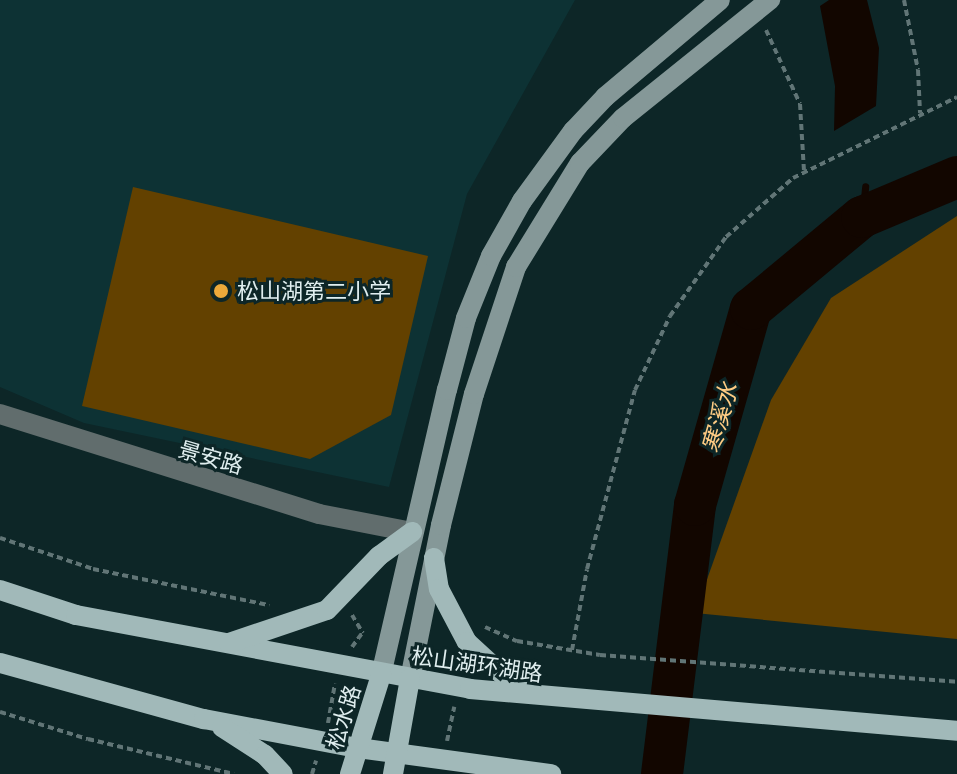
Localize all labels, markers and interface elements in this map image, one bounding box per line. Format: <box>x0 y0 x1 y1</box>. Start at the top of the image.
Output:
place label: 松山湖第二小学 <box>237 278 391 304</box>
marker: 松山湖第二小学 <box>212 282 230 300</box>
water label: 寒溪水 <box>696 379 744 457</box>
street label: 景安路 <box>176 435 246 479</box>
street label: 松山湖环湖路 <box>410 642 544 686</box>
street label: 松水路 <box>321 682 365 752</box>

